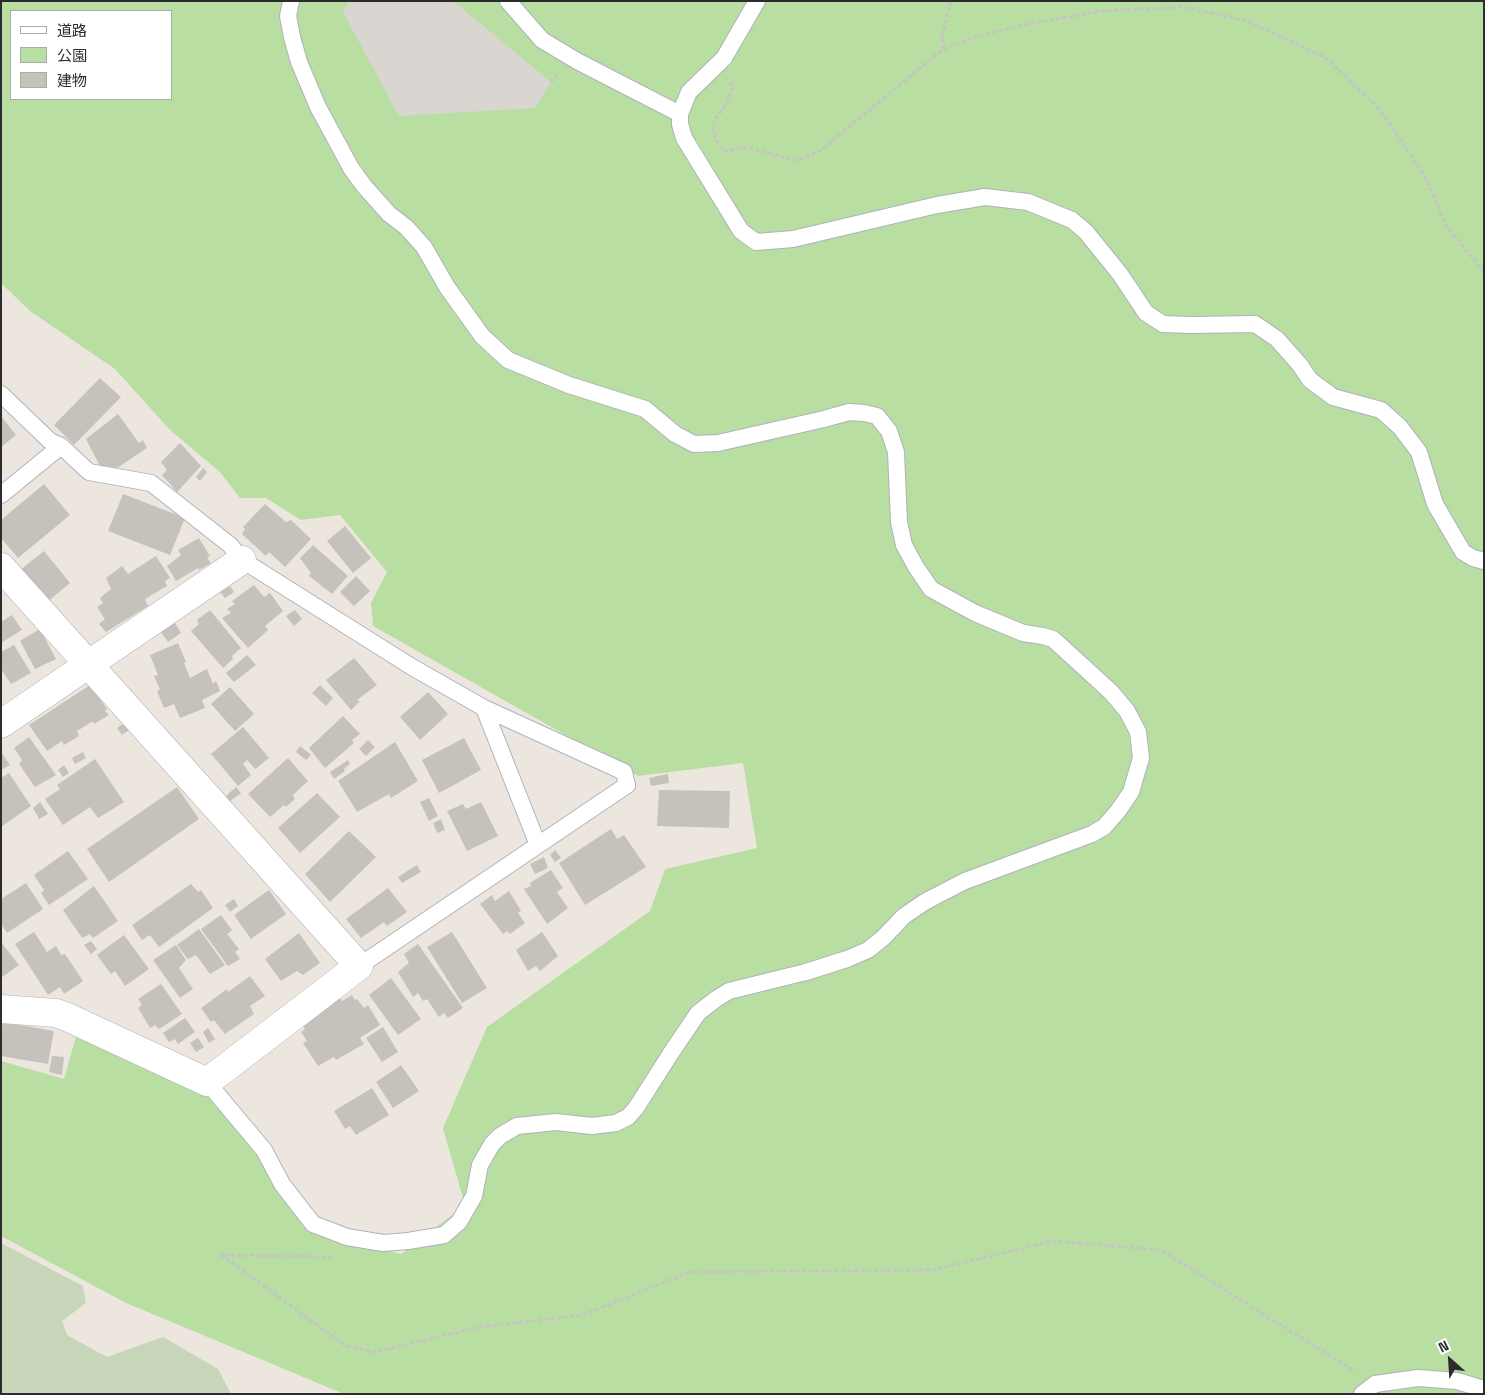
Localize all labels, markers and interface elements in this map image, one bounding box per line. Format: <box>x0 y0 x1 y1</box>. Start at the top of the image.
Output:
legend <box>10 10 172 100</box>
text: 道路 <box>57 21 87 40</box>
text: 公園 <box>57 46 87 65</box>
text: 建物 <box>57 71 87 90</box>
north arrow <box>1425 1335 1475 1385</box>
text: N <box>1435 1336 1452 1357</box>

